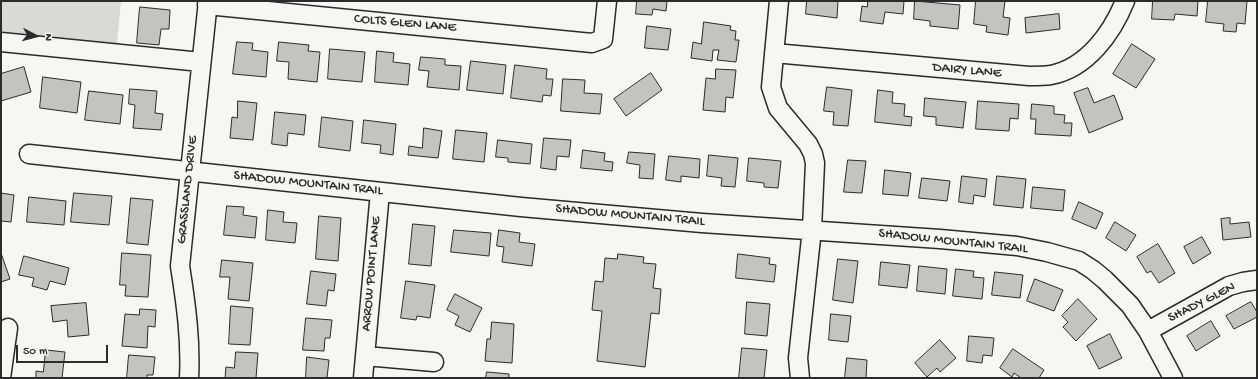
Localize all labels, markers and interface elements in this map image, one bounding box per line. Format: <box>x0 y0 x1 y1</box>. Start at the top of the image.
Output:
street label: COLTS GLEN LANE <box>353 11 457 37</box>
north arrow <box>16 16 56 56</box>
text: N <box>42 33 54 41</box>
street label: DAIRY LANE <box>932 60 1002 82</box>
street label: GRASSLAND DRIVE <box>174 135 202 245</box>
street label: SHADOW MOUNTAIN TRAIL <box>233 168 383 200</box>
street label: SHADOW MOUNTAIN TRAIL <box>555 201 705 231</box>
street label: ARROW POINT LANE <box>359 216 385 332</box>
street label: SHADOW MOUNTAIN TRAIL <box>878 226 1028 258</box>
street label: SHADY GLEN <box>1165 279 1239 327</box>
scale bar <box>18 337 110 363</box>
text: 50 m <box>23 345 48 359</box>

